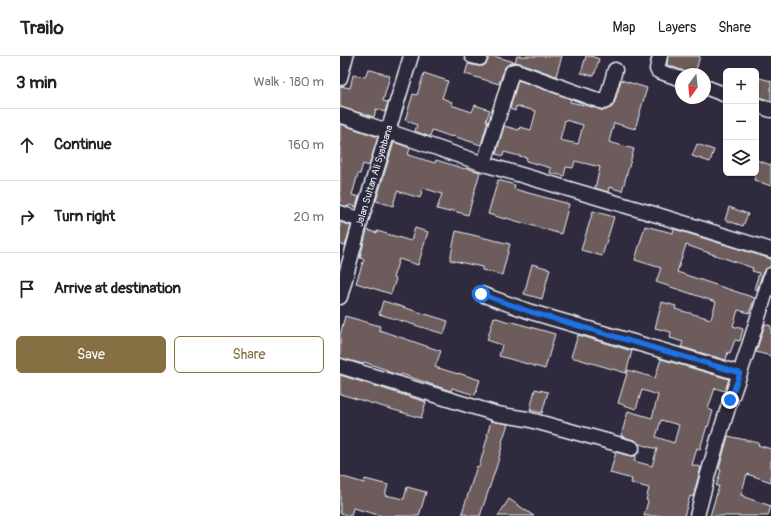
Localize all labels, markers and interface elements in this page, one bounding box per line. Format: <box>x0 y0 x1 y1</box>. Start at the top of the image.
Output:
text: Trailo <box>20 16 64 40</box>
text: Map <box>613 19 636 36</box>
text: Layers <box>658 19 696 36</box>
text: Share <box>718 19 751 36</box>
north arrow <box>675 68 711 104</box>
map controls <box>723 68 759 176</box>
button: + <box>723 68 759 104</box>
text: 3 min <box>16 72 57 93</box>
text: Walk · 180 m <box>254 74 324 90</box>
button: − <box>723 104 759 140</box>
street label: Jalan Sultan Ali Syahbana <box>353 123 396 228</box>
icon: ahead <box>16 134 38 156</box>
text: Continue <box>54 135 112 154</box>
text: 160 m <box>288 137 324 153</box>
button: layers <box>723 140 759 176</box>
icon: right <box>16 206 38 228</box>
text: Turn right <box>54 207 115 226</box>
text: 20 m <box>293 209 324 225</box>
icon: arrive <box>16 278 38 300</box>
text: Arrive at destination <box>54 279 181 298</box>
route start <box>472 285 490 303</box>
button: Save <box>16 336 166 373</box>
button: Share <box>174 336 324 373</box>
route end <box>721 391 739 409</box>

